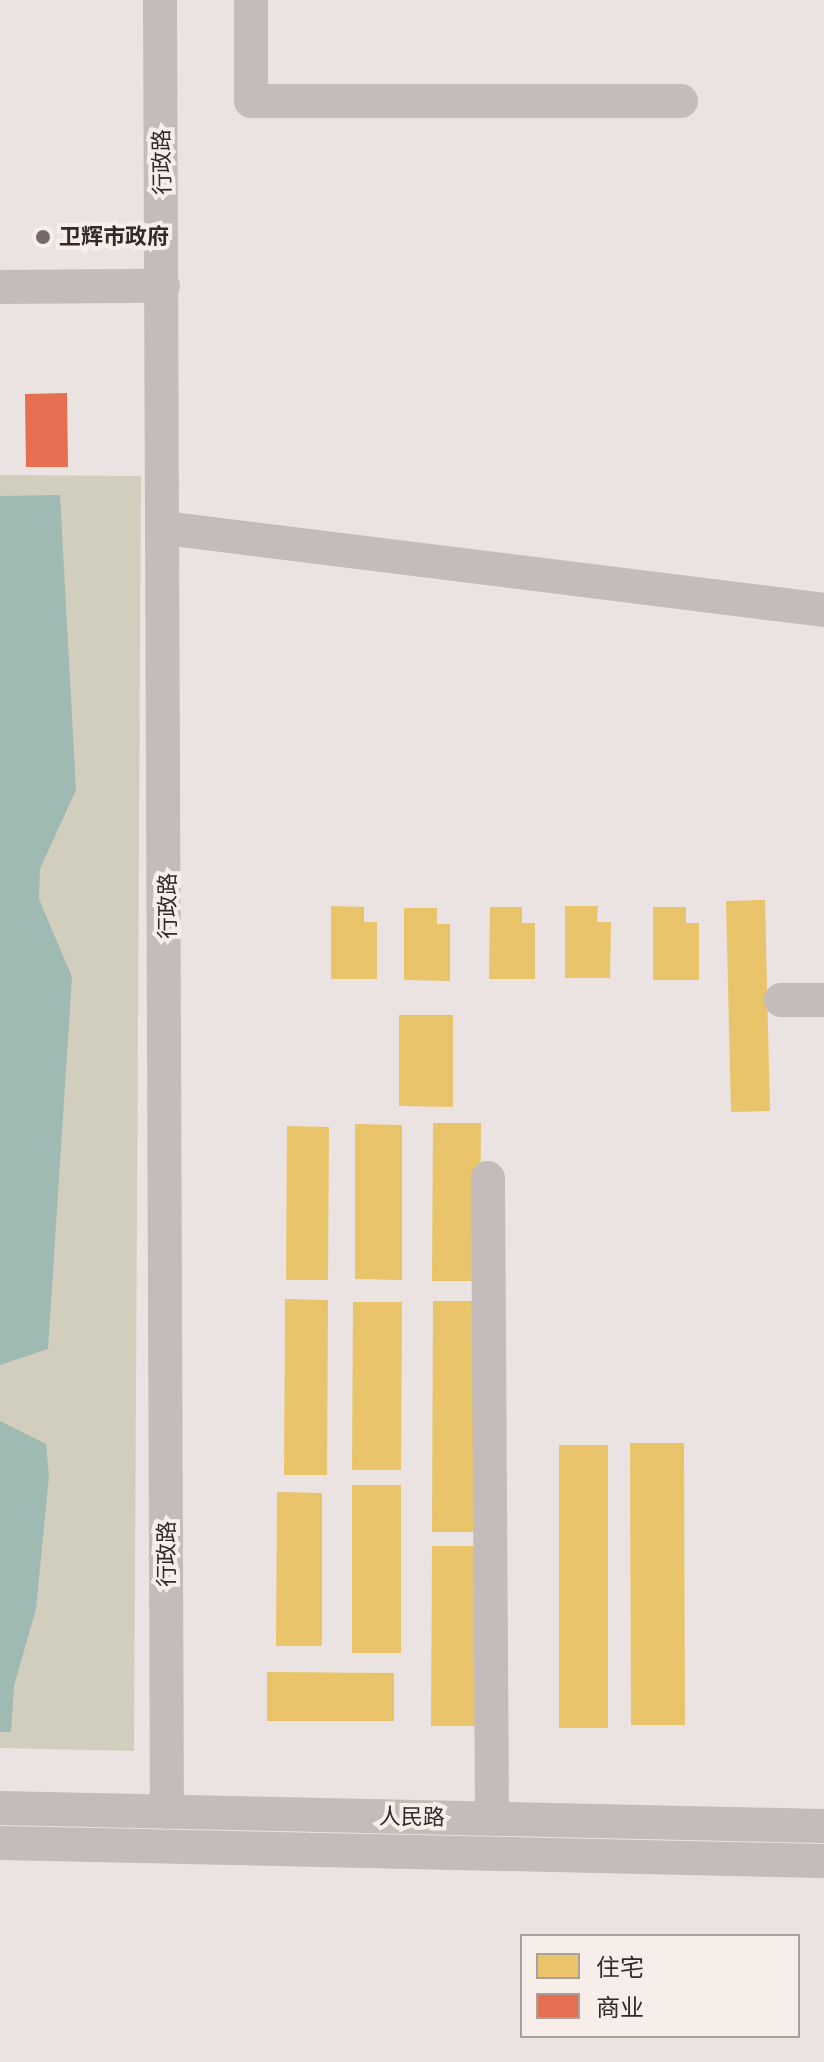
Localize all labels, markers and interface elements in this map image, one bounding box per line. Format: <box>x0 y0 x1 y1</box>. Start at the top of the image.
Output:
street label: 行政路 <box>148 129 176 195</box>
place label: 卫辉市政府 <box>59 224 169 250</box>
marker: 卫辉市政府 <box>34 228 52 246</box>
street label: 行政路 <box>155 873 181 939</box>
street label: 行政路 <box>154 1521 180 1587</box>
street label: 人民路 <box>379 1803 445 1831</box>
legend <box>520 1934 800 2038</box>
text: 住宅 <box>596 1949 644 1985</box>
text: 商业 <box>596 1989 644 2025</box>

